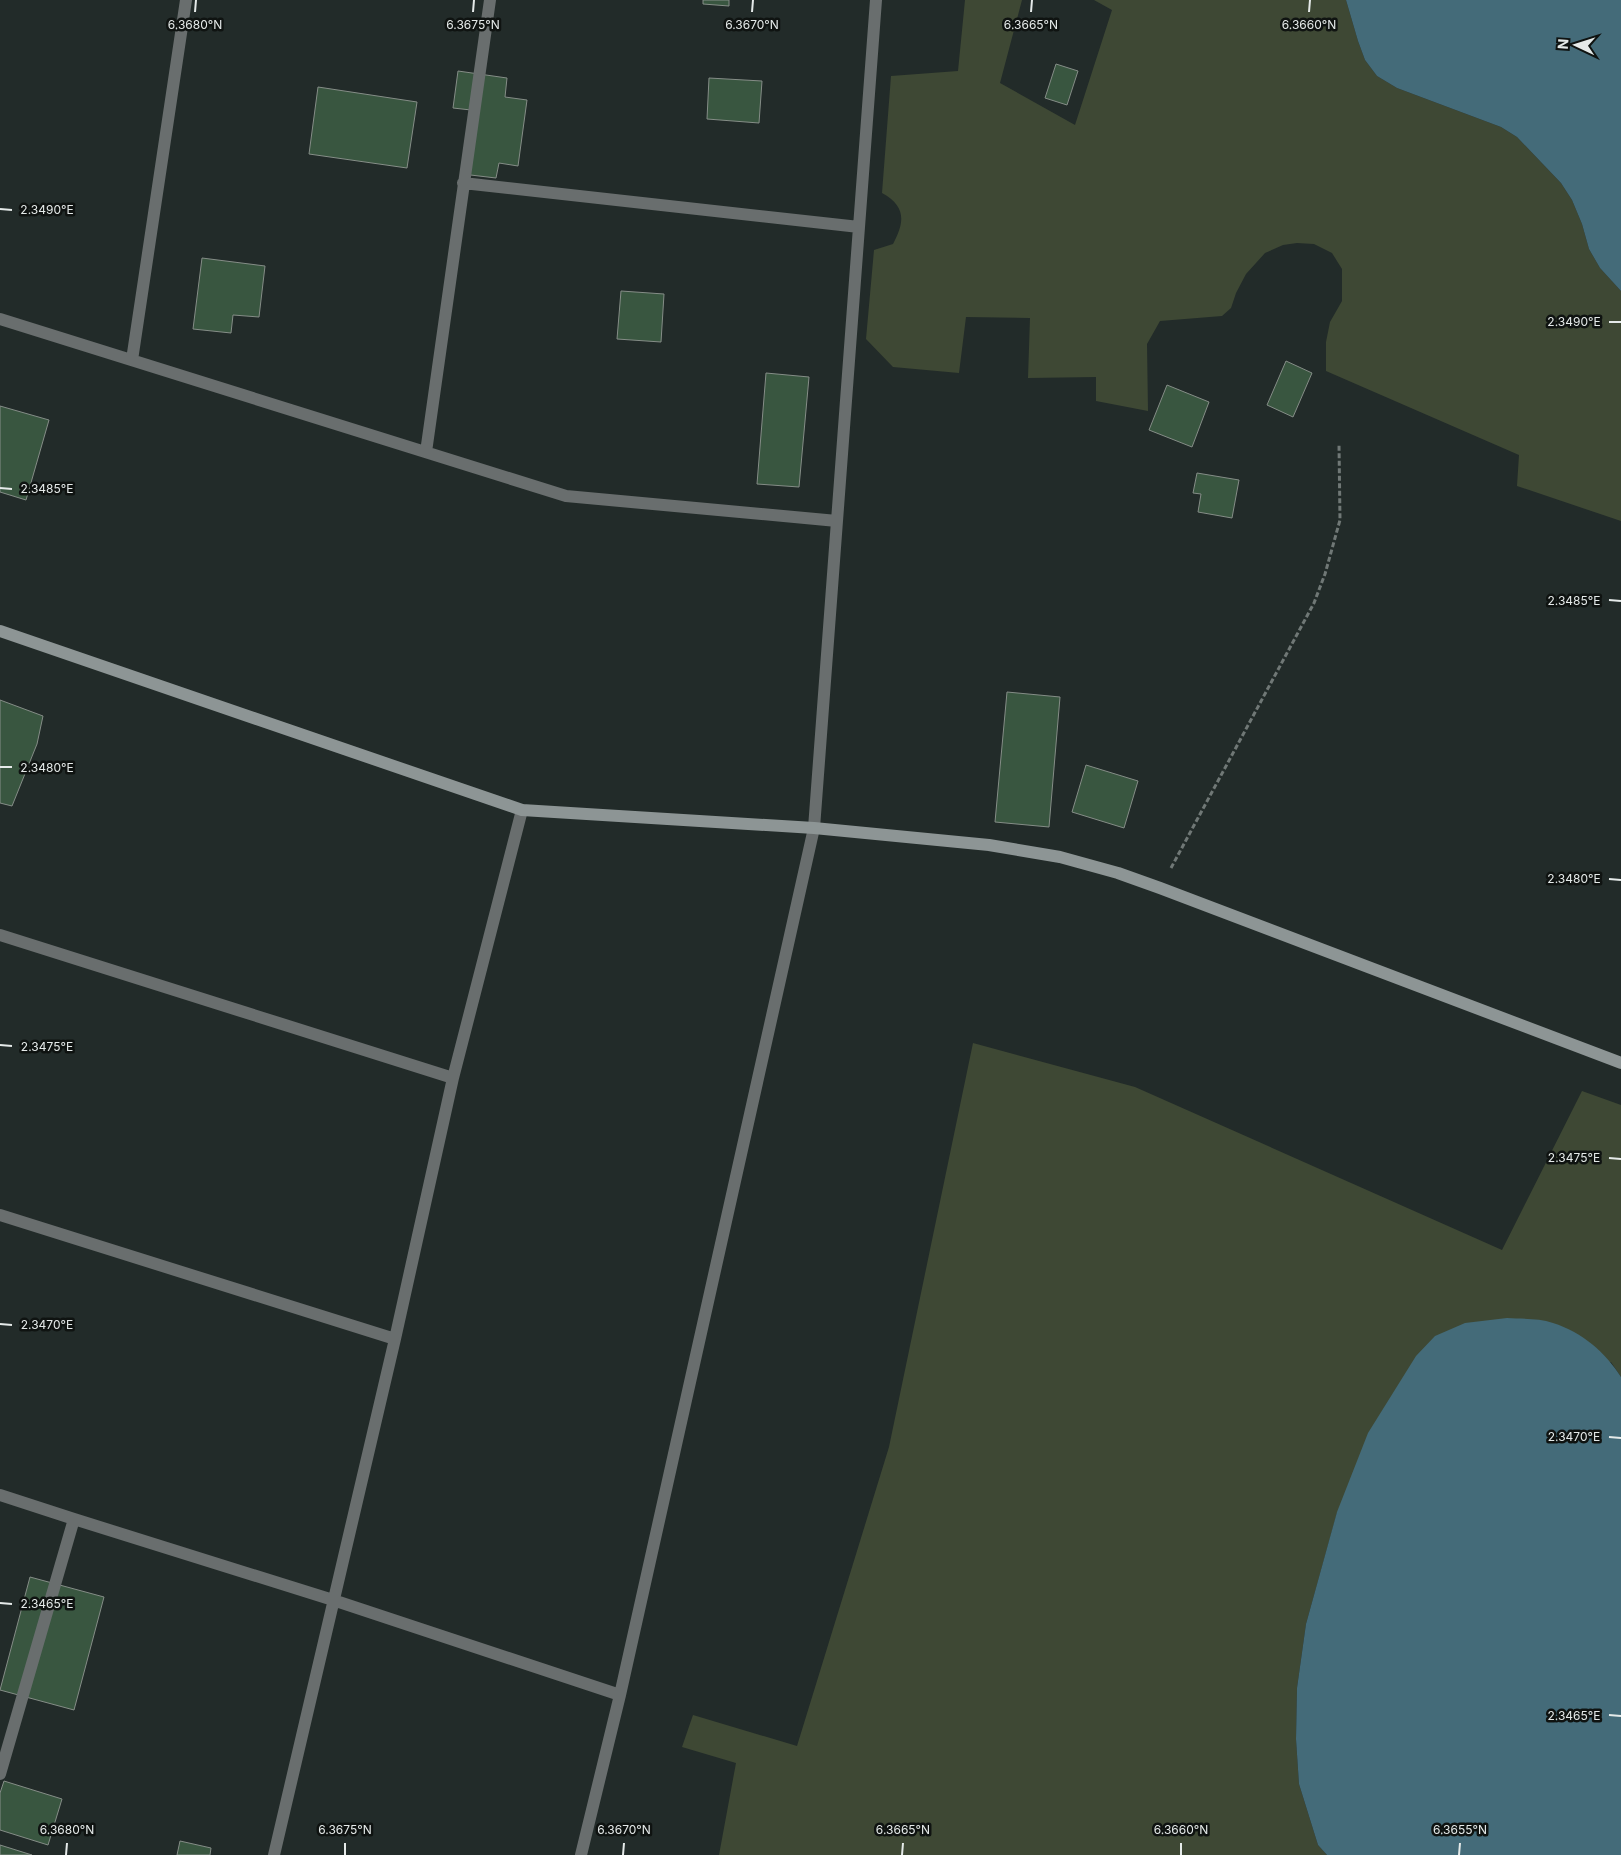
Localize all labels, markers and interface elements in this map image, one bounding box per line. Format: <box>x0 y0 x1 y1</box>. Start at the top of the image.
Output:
text: 6.3680°N <box>168 17 222 32</box>
text: 6.3675°N <box>446 17 500 32</box>
text: 6.3670°N <box>725 17 779 32</box>
text: 6.3665°N <box>1004 17 1058 32</box>
text: 6.3660°N <box>1282 17 1336 32</box>
north arrow <box>1551 20 1601 70</box>
text: N <box>1554 38 1571 50</box>
text: 2.3490°E <box>20 202 74 217</box>
text: 2.3490°E <box>1547 314 1601 329</box>
text: 2.3485°E <box>20 481 74 496</box>
text: 2.3485°E <box>1547 593 1601 608</box>
text: 2.3480°E <box>20 760 74 775</box>
text: 2.3480°E <box>1547 871 1601 886</box>
text: 2.3475°E <box>21 1039 73 1054</box>
text: 2.3475°E <box>1548 1150 1600 1165</box>
text: 2.3470°E <box>21 1317 73 1332</box>
text: 2.3470°E <box>1548 1429 1600 1444</box>
text: 2.3465°E <box>20 1596 74 1611</box>
text: 2.3465°E <box>1547 1708 1601 1723</box>
text: 6.3680°N <box>40 1822 94 1837</box>
text: 6.3675°N <box>318 1822 372 1837</box>
text: 6.3670°N <box>597 1822 651 1837</box>
text: 6.3665°N <box>876 1822 930 1837</box>
text: 6.3660°N <box>1154 1822 1208 1837</box>
text: 6.3655°N <box>1433 1822 1487 1837</box>

